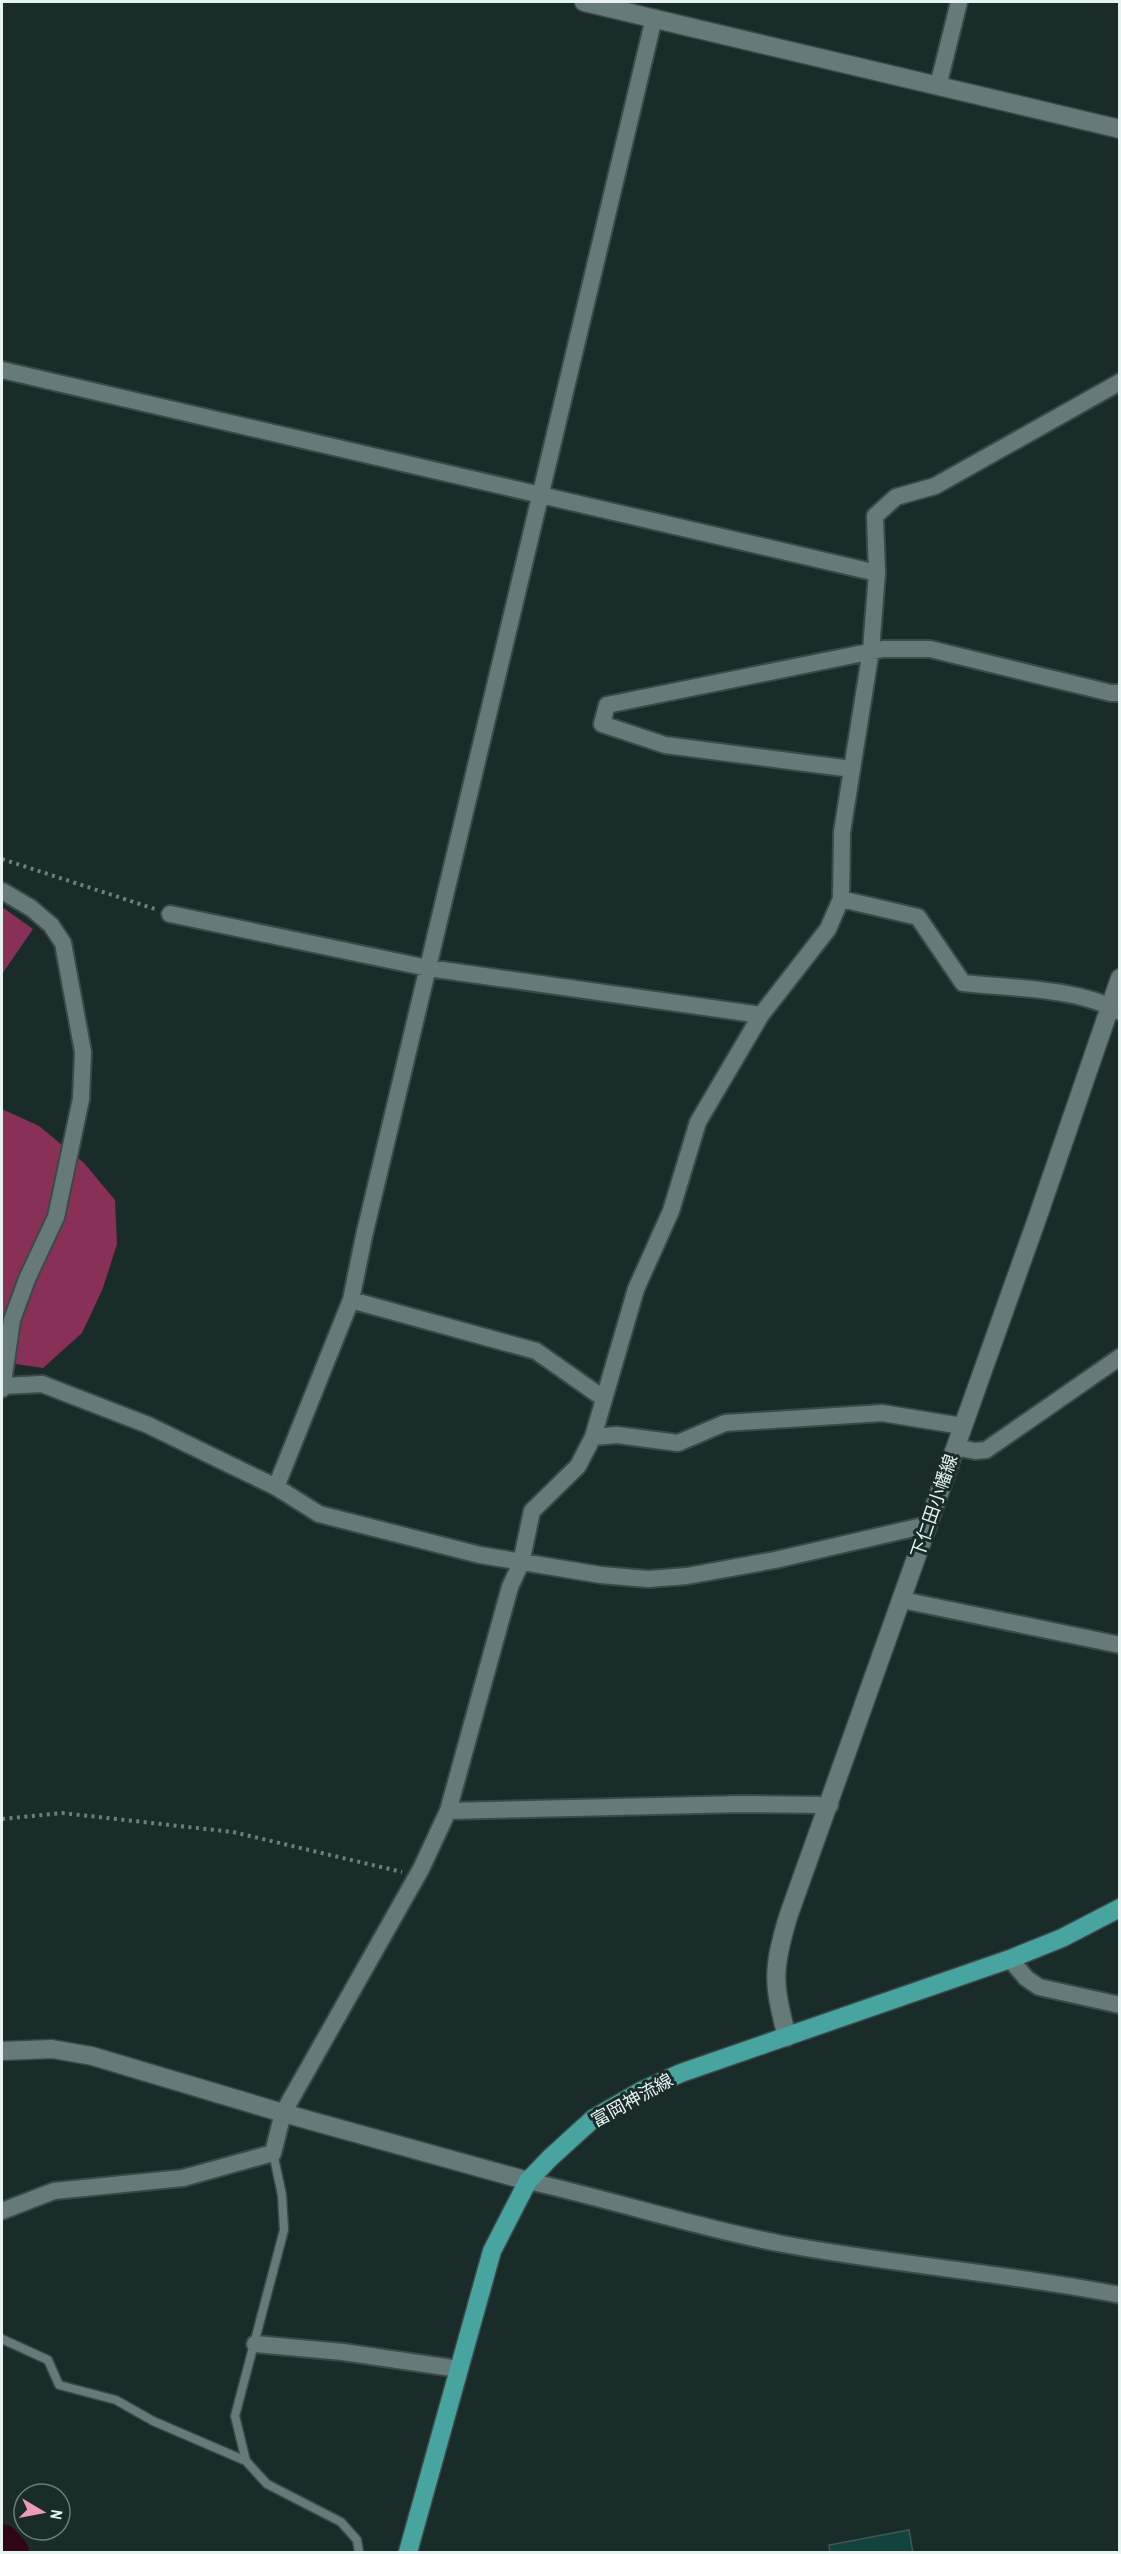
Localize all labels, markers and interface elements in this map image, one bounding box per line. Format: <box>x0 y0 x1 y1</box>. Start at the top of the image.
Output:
street label: 下仁田小幡線 <box>905 1451 963 1561</box>
street label: 富岡神流線 <box>587 2067 677 2133</box>
north arrow <box>12 2482 72 2542</box>
text: N <box>45 2508 68 2521</box>

